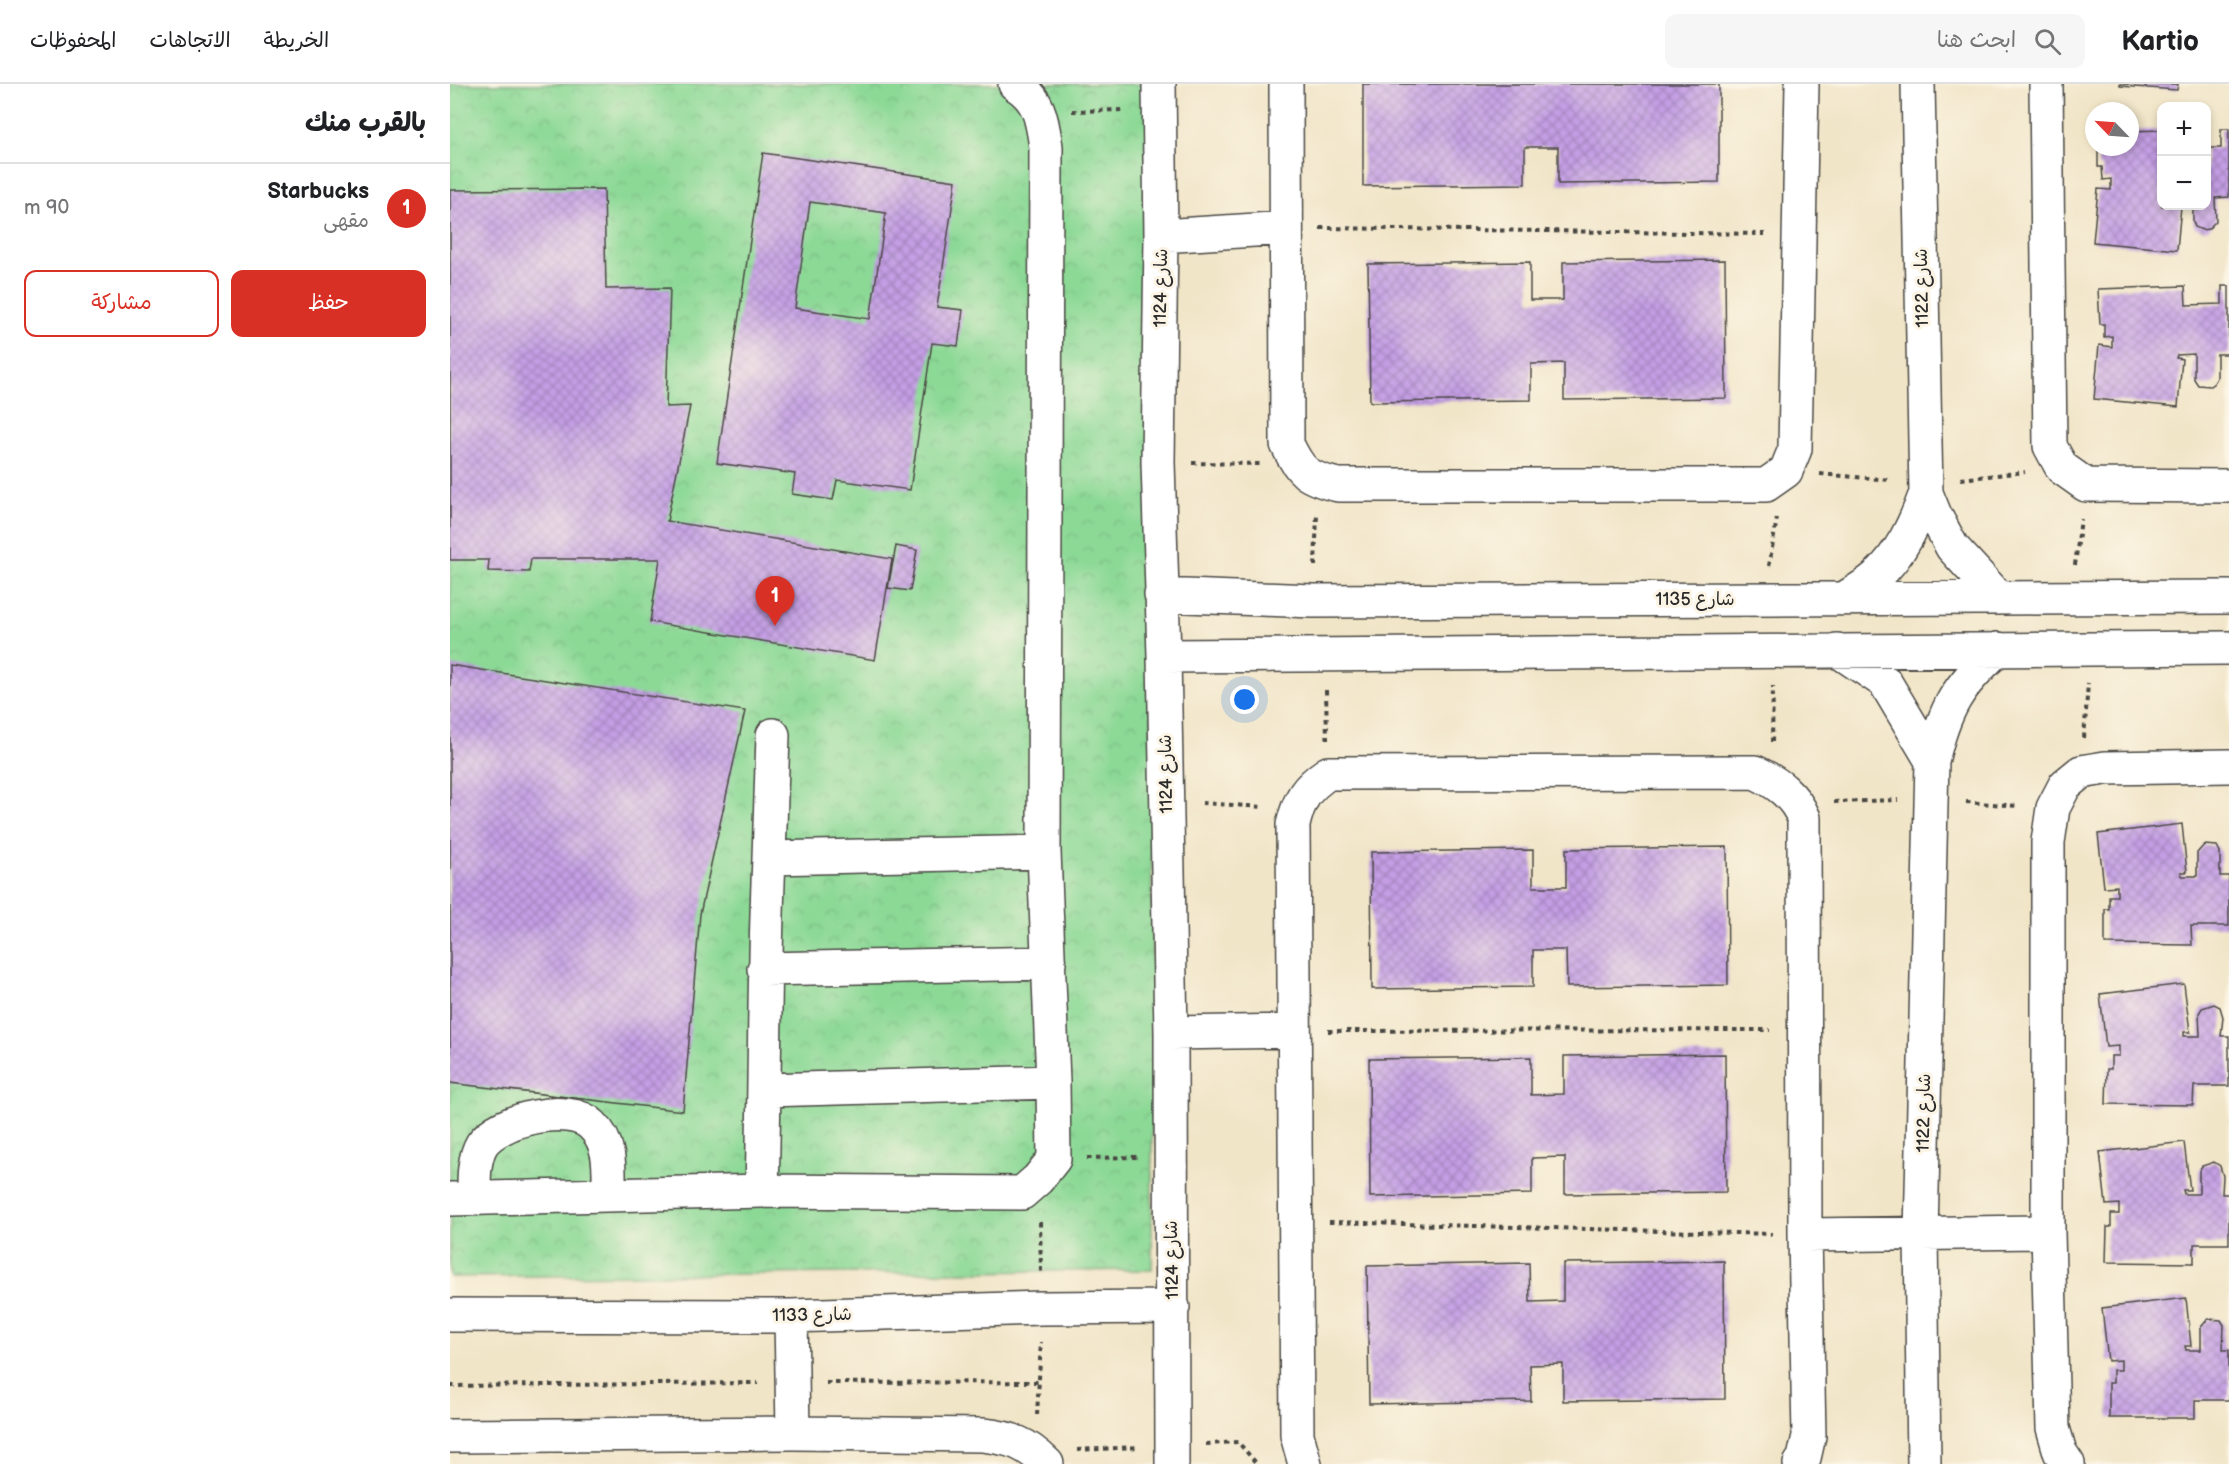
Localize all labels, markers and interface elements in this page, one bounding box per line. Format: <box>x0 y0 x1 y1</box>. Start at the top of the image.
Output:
search box <box>1665 14 2085 68</box>
icon: search <box>2031 25 2064 58</box>
text: Kartio <box>2121 25 2199 58</box>
text: ابحث هنا <box>1937 27 2016 54</box>
text: المحفوظات <box>30 28 116 53</box>
text: الاتجاهات <box>149 28 231 53</box>
text: الخريطة <box>264 28 329 53</box>
north arrow <box>2085 102 2139 156</box>
map controls <box>2157 102 2211 210</box>
button: + <box>2157 102 2211 156</box>
text: بالقرب منك <box>305 108 426 139</box>
button: − <box>2157 156 2211 210</box>
text: Starbucks <box>268 178 369 205</box>
text: 90 m <box>24 196 69 220</box>
text: 1 <box>402 196 411 220</box>
text: مقهى <box>323 209 369 233</box>
street label: شارع 1124 <box>1150 248 1173 328</box>
street label: شارع 1122 <box>1911 248 1934 328</box>
button: مشاركة <box>24 270 219 337</box>
button: حفظ <box>231 270 426 337</box>
pin: 1 <box>756 576 794 626</box>
street label: شارع 1135 <box>1655 589 1735 611</box>
your location <box>1230 685 1259 714</box>
street label: شارع 1124 <box>1155 734 1178 814</box>
street label: شارع 1122 <box>1913 1073 1936 1153</box>
street label: شارع 1124 <box>1161 1220 1184 1300</box>
street label: شارع 1133 <box>772 1304 852 1327</box>

